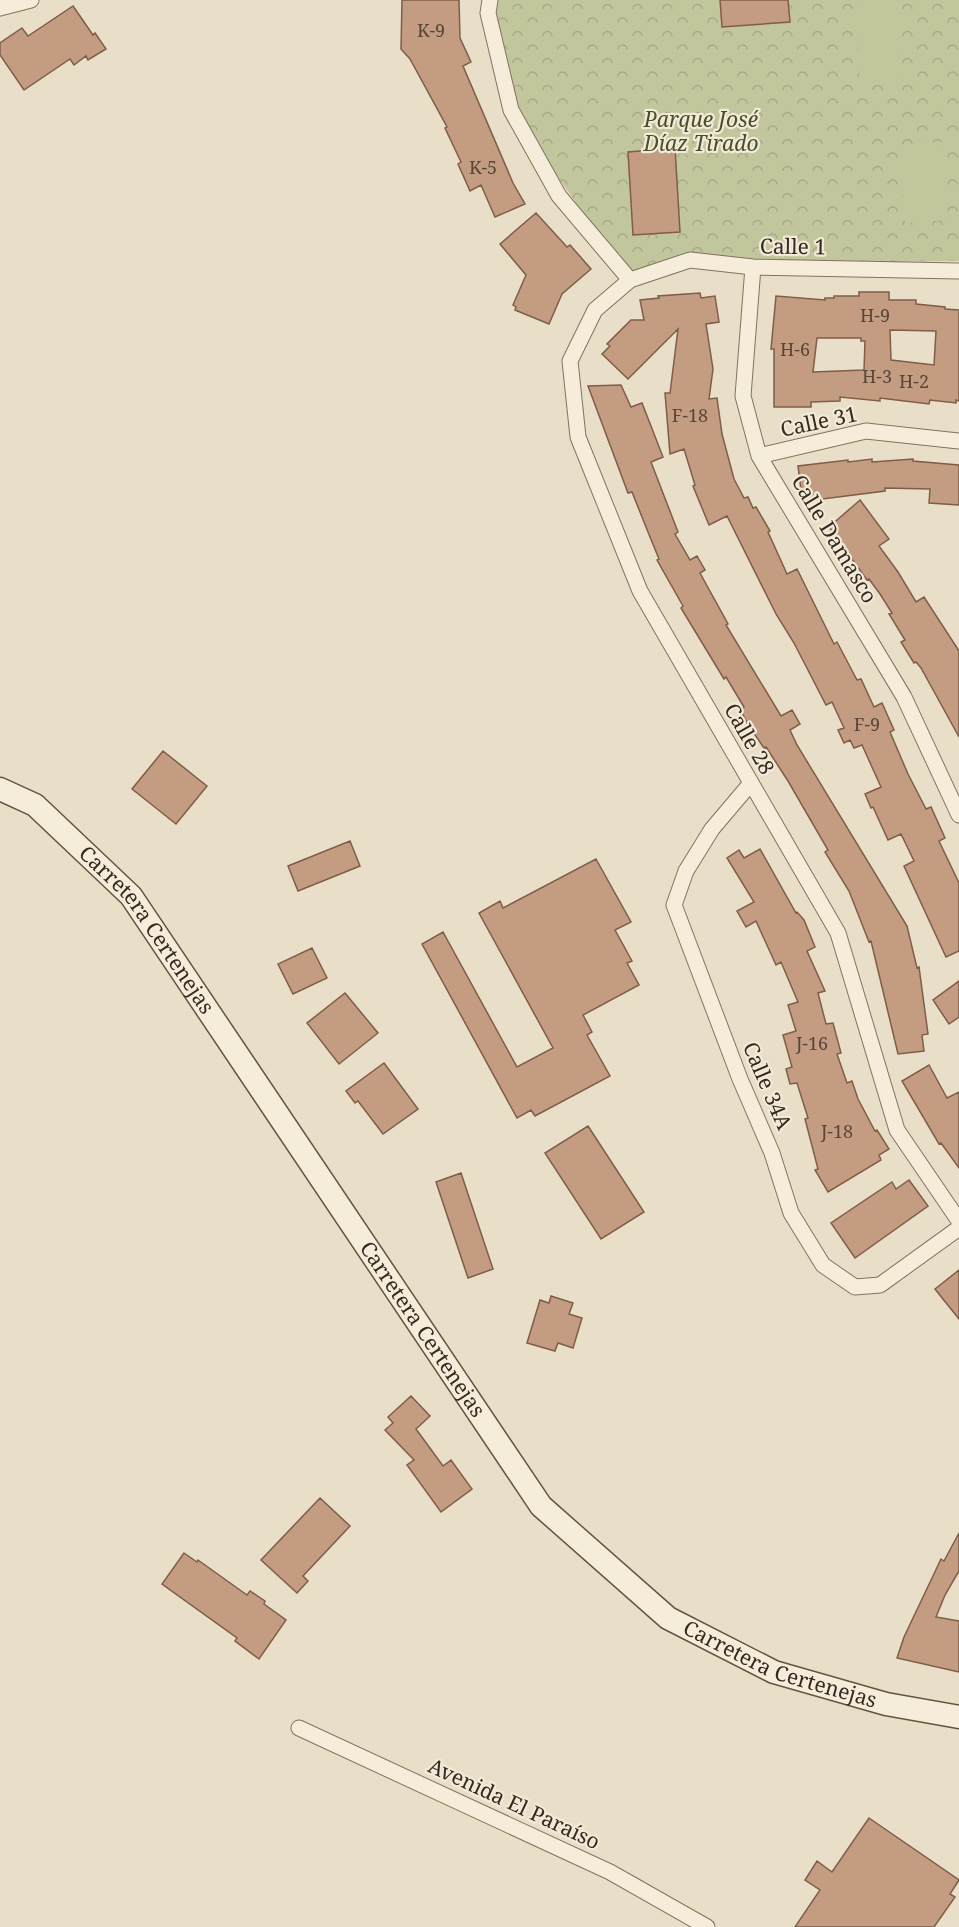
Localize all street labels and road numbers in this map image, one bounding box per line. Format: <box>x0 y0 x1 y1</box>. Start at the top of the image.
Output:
street label: Calle 1 <box>760 231 826 261</box>
street label: Calle 31 <box>778 399 860 443</box>
street label: Calle Damasco <box>785 469 884 608</box>
street label: Calle 28 <box>718 698 781 779</box>
street label: Carretera Certenejas <box>73 839 221 1019</box>
street label: Calle 34A <box>737 1037 799 1134</box>
street label: Carretera Certenejas <box>354 1235 492 1422</box>
street label: Carretera Certenejas <box>679 1613 880 1714</box>
street label: Avenida El Paraíso <box>424 1751 605 1855</box>

